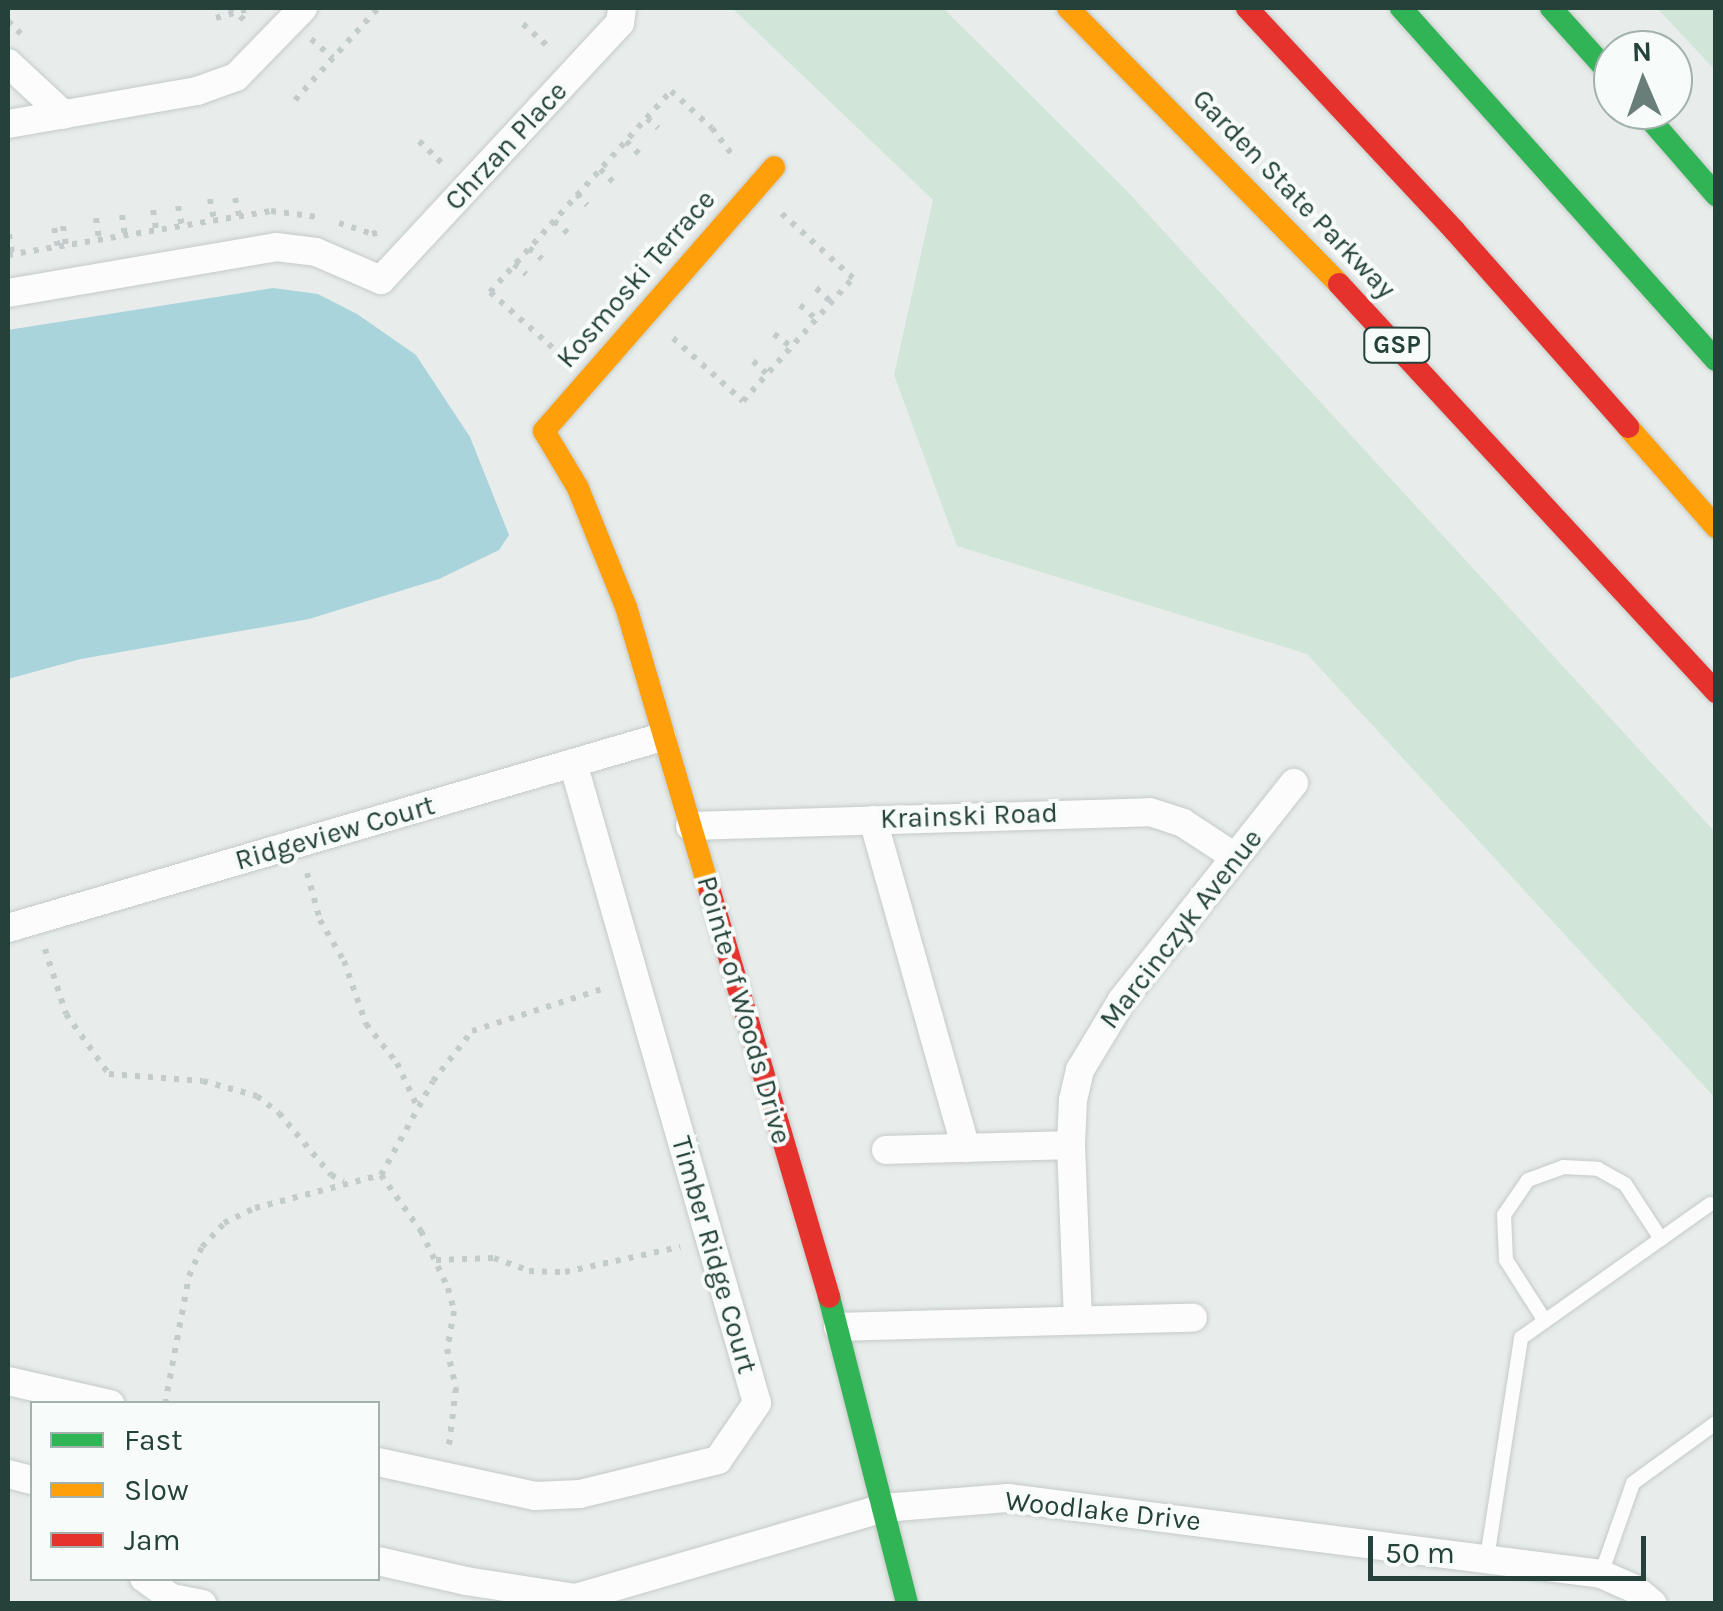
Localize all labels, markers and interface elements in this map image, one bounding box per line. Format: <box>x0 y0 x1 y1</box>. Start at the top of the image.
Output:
north arrow <box>1593 30 1693 130</box>
text: N <box>1631 35 1653 68</box>
street label: Chrzan Place <box>438 75 574 217</box>
street label: Garden State Parkway <box>1185 82 1403 306</box>
street label: Kosmoski Terrace <box>550 183 722 375</box>
road number: GSP <box>1362 325 1432 365</box>
street label: Ridgeview Court <box>231 788 439 878</box>
street label: Krainski Road <box>880 796 1058 836</box>
street label: Marcinczyk Avenue <box>1093 822 1269 1036</box>
street label: Pointe of Woods Drive <box>690 872 798 1148</box>
street label: Timber Ridge Court <box>664 1132 764 1378</box>
legend <box>30 1401 380 1581</box>
text: Fast <box>124 1422 183 1458</box>
text: Slow <box>124 1472 189 1508</box>
street label: Woodlake Drive <box>1003 1484 1203 1538</box>
scale bar <box>1373 1516 1650 1578</box>
text: Jam <box>124 1522 181 1558</box>
text: 50 m <box>1385 1535 1455 1571</box>

